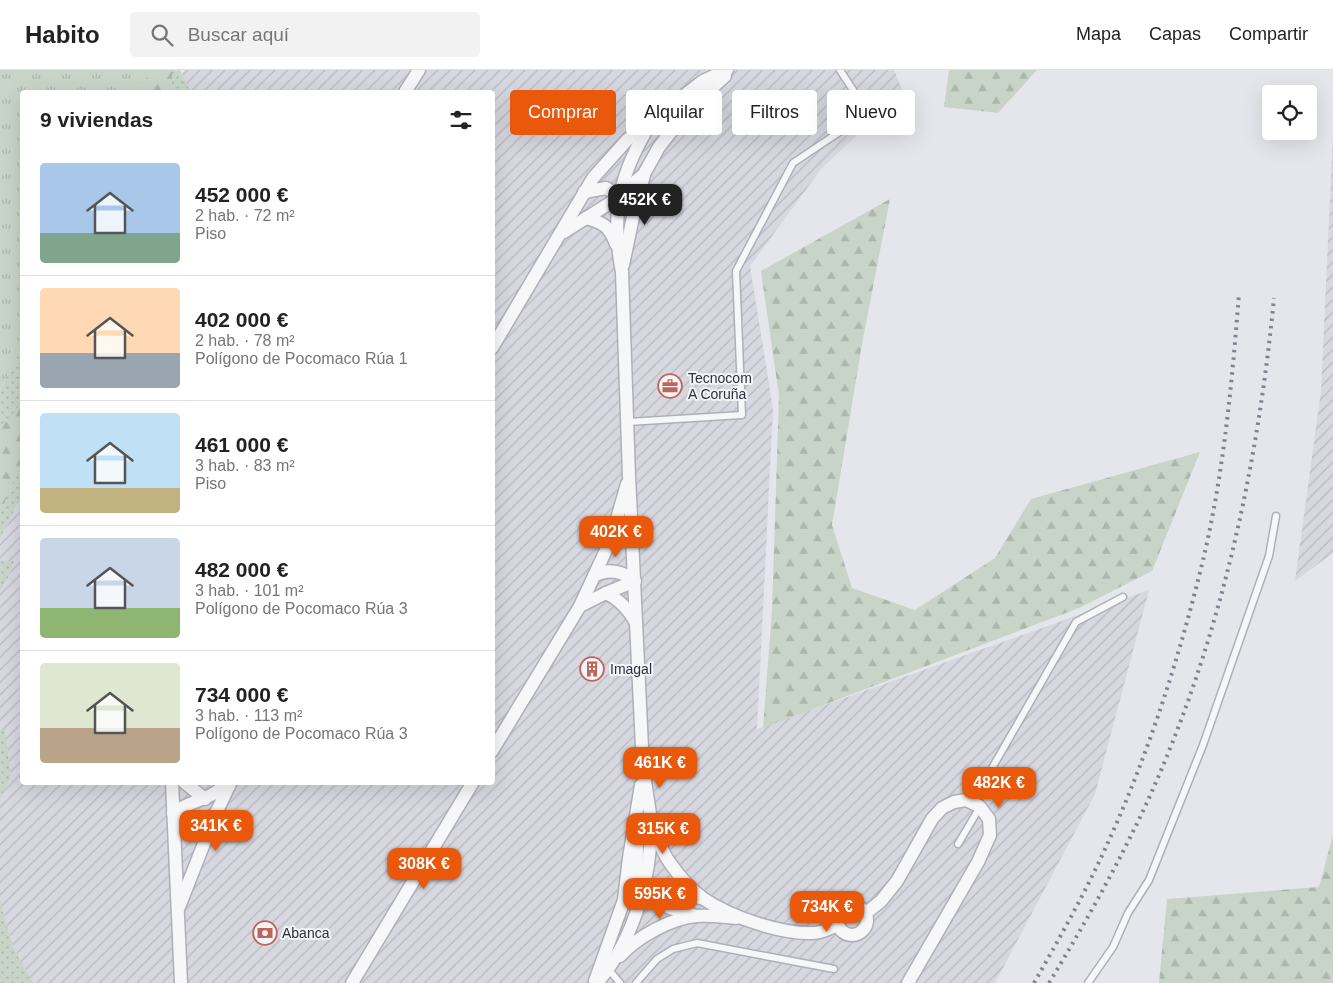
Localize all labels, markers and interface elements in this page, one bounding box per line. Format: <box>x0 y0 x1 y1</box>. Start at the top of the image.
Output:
search box <box>130 12 480 57</box>
text: Habito <box>25 21 100 48</box>
icon: search <box>148 21 176 49</box>
text: Buscar aquí <box>188 24 289 45</box>
text: Mapa <box>1076 24 1121 44</box>
text: Capas <box>1149 24 1201 44</box>
text: Compartir <box>1229 24 1308 44</box>
map controls <box>1262 85 1317 140</box>
button: locate <box>1262 85 1317 140</box>
chip: Comprar <box>510 90 616 135</box>
chip: Alquilar <box>626 90 722 135</box>
chip: Filtros <box>732 90 817 135</box>
chip: Nuevo <box>827 90 915 135</box>
icon: filters <box>447 106 475 134</box>
text: 9 viviendas <box>40 108 153 131</box>
icon: home <box>80 183 140 243</box>
text: 452 000 € <box>195 183 288 206</box>
pin: 452K € <box>604 184 686 226</box>
text: 452K € <box>619 191 671 208</box>
text: 2 hab. · 72 m² <box>195 207 295 224</box>
text: Piso <box>195 225 226 242</box>
icon: home <box>80 308 140 368</box>
text: 402 000 € <box>195 308 288 331</box>
text: 2 hab. · 78 m² <box>195 332 295 349</box>
text: Polígono de Pocomaco Rúa 1 <box>195 350 408 367</box>
place label: Tecnocom A Coruña <box>688 370 752 402</box>
office icon: Tecnocom A Coruña <box>657 373 683 399</box>
icon: home <box>80 433 140 493</box>
text: 461 000 € <box>195 433 288 456</box>
text: 3 hab. · 83 m² <box>195 457 295 474</box>
text: Piso <box>195 475 226 492</box>
pin: 402K € <box>575 516 657 558</box>
text: 402K € <box>590 523 642 540</box>
icon: home <box>80 558 140 618</box>
text: 482 000 € <box>195 558 288 581</box>
text: 3 hab. · 101 m² <box>195 582 304 599</box>
text: Polígono de Pocomaco Rúa 3 <box>195 600 408 617</box>
building icon: Imagal <box>579 656 605 682</box>
place label: Imagal <box>610 661 652 677</box>
icon: home <box>80 683 140 743</box>
text: 734 000 € <box>195 683 288 706</box>
text: 3 hab. · 113 m² <box>195 707 302 724</box>
text: Polígono de Pocomaco Rúa 3 <box>195 725 408 742</box>
pin: 461K € <box>619 746 701 789</box>
text: 461K € <box>634 754 686 771</box>
pin: 482K € <box>958 766 1040 809</box>
text: 482K € <box>973 774 1025 791</box>
pin: 341K € <box>175 810 257 852</box>
pin: 315K € <box>622 812 704 855</box>
text: 341K € <box>190 817 242 834</box>
text: 315K € <box>637 820 689 837</box>
pin: 308K € <box>383 848 465 890</box>
text: 308K € <box>398 855 450 872</box>
pin: 595K € <box>619 878 701 920</box>
text: 595K € <box>634 885 686 902</box>
pin: 734K € <box>786 890 868 933</box>
text: 734K € <box>801 898 853 915</box>
bank icon: Abanca <box>252 920 278 946</box>
place label: Abanca <box>282 925 330 941</box>

